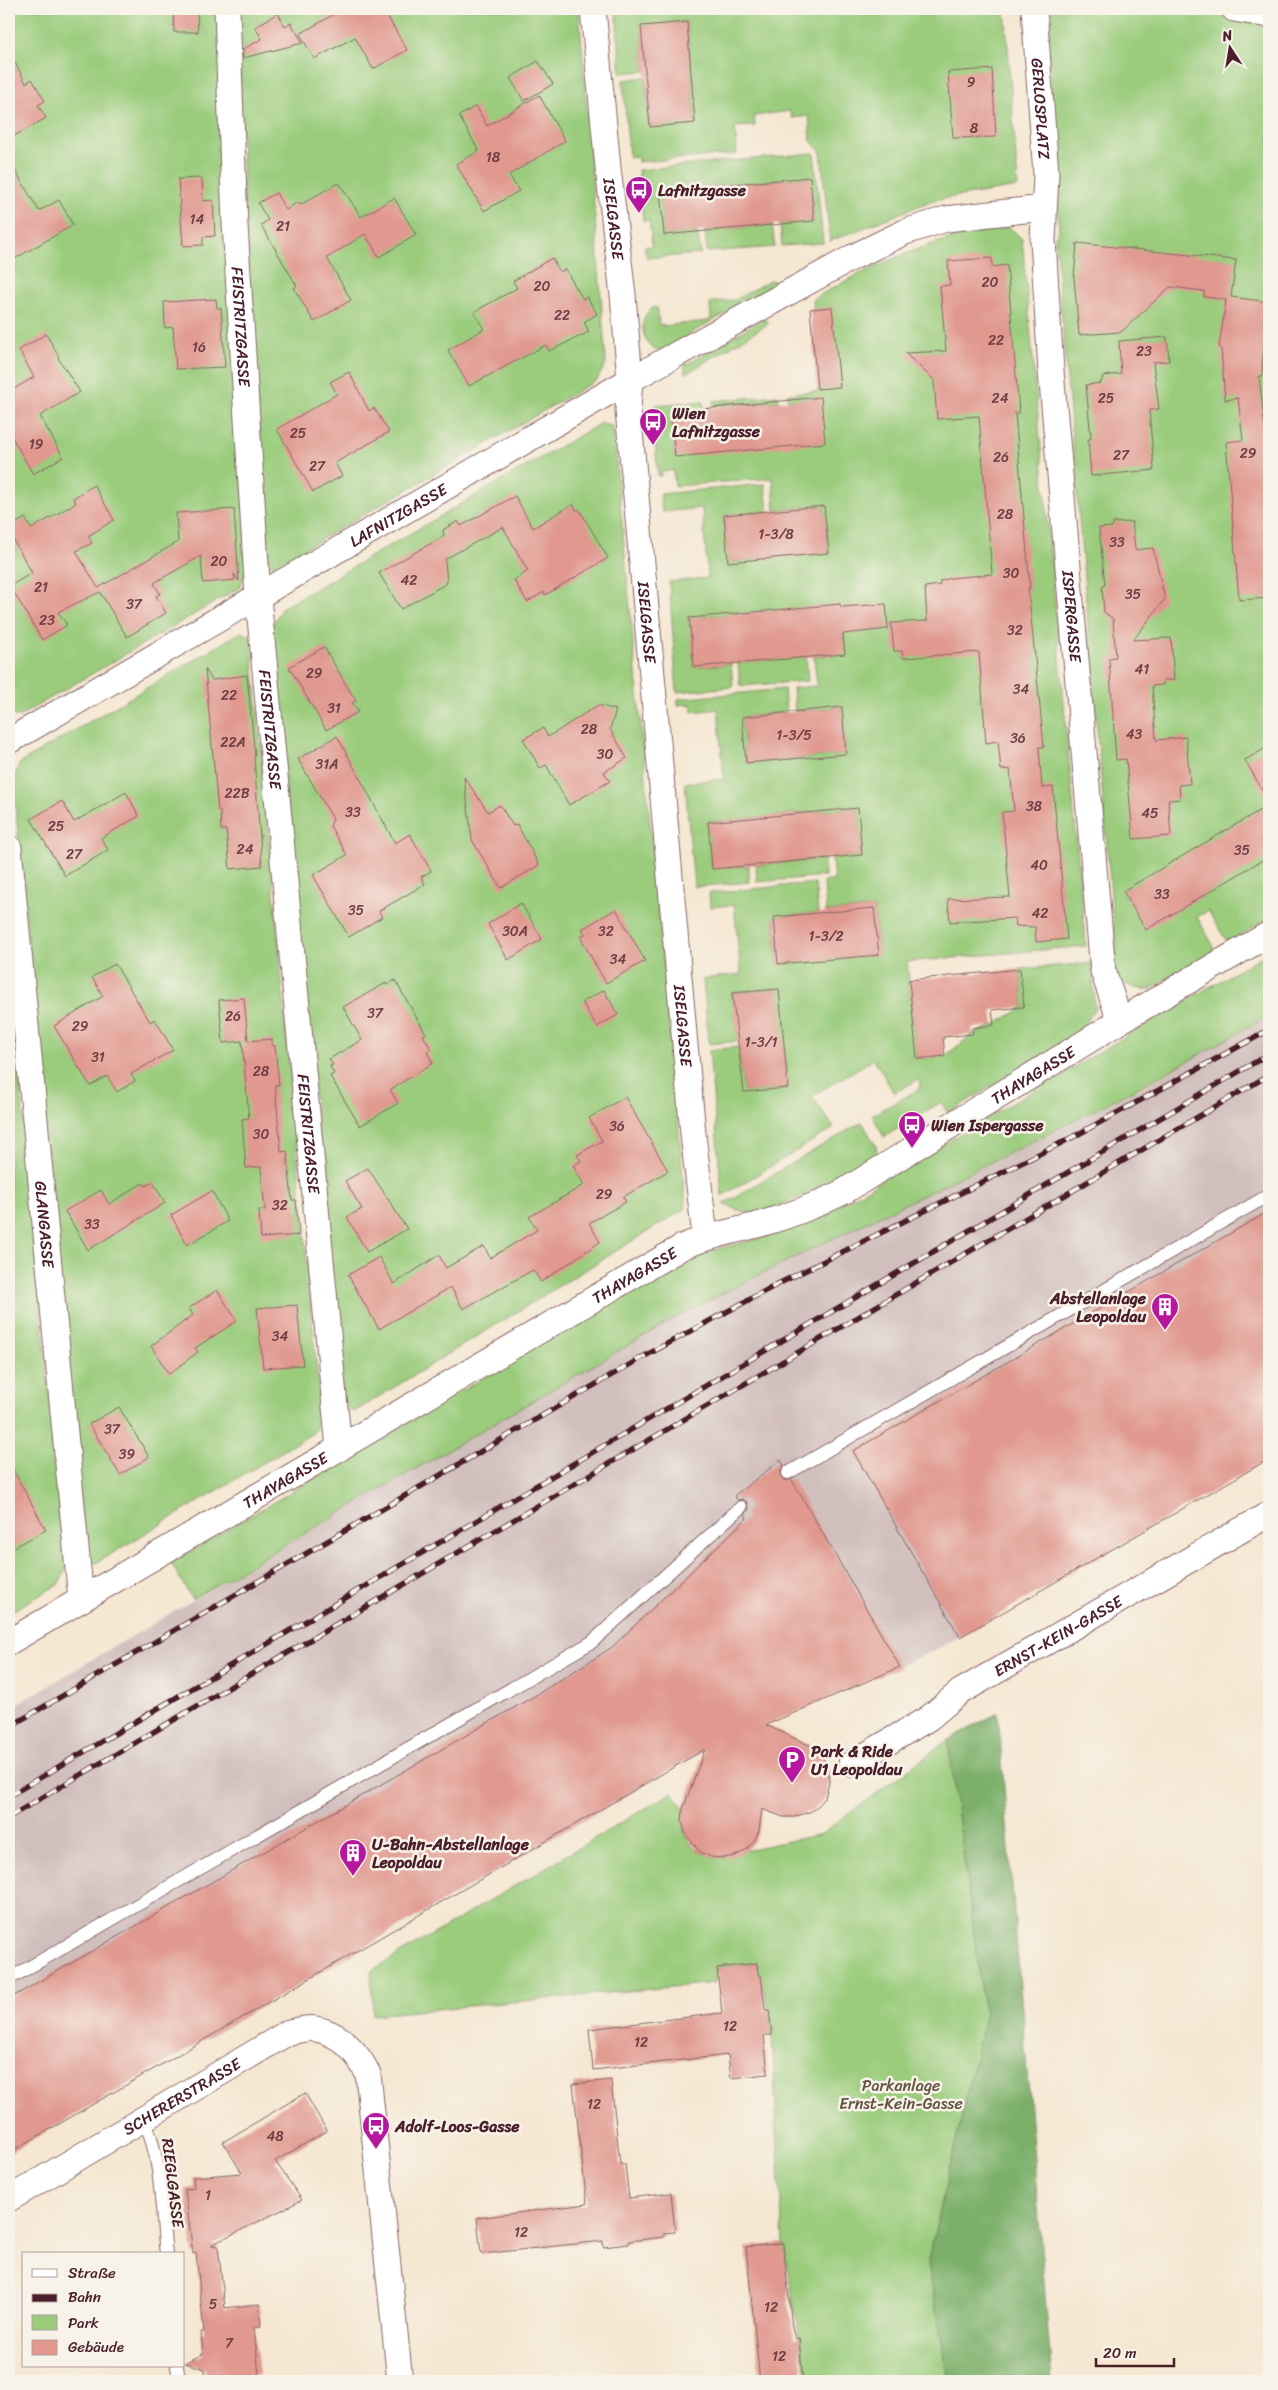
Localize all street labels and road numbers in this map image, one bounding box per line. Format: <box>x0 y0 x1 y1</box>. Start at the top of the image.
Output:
street label: GERLOSPLATZ <box>1023 57 1059 161</box>
street label: ISELGASSE <box>595 175 633 263</box>
street label: FEISTRITZGASSE <box>223 266 260 389</box>
street label: LAFNITZGASSE <box>343 474 454 555</box>
street label: ISPERGASSE <box>1054 568 1091 665</box>
street label: ISELGASSE <box>629 579 665 665</box>
street label: FEISTRITZGASSE <box>250 668 291 792</box>
street label: ISELGASSE <box>665 982 702 1069</box>
street label: THAYAGASSE <box>985 1037 1082 1112</box>
street label: FEISTRITZGASSE <box>289 1073 329 1196</box>
street label: GLANGASSE <box>26 1180 64 1270</box>
street label: THAYAGASSE <box>586 1238 684 1312</box>
street label: THAYAGASSE <box>237 1443 334 1517</box>
street label: ERNST-KEIN-GASSE <box>988 1586 1129 1684</box>
street label: SCHERERSTRASSE <box>117 2049 247 2143</box>
street label: RIEGLGASSE <box>153 2136 193 2231</box>

